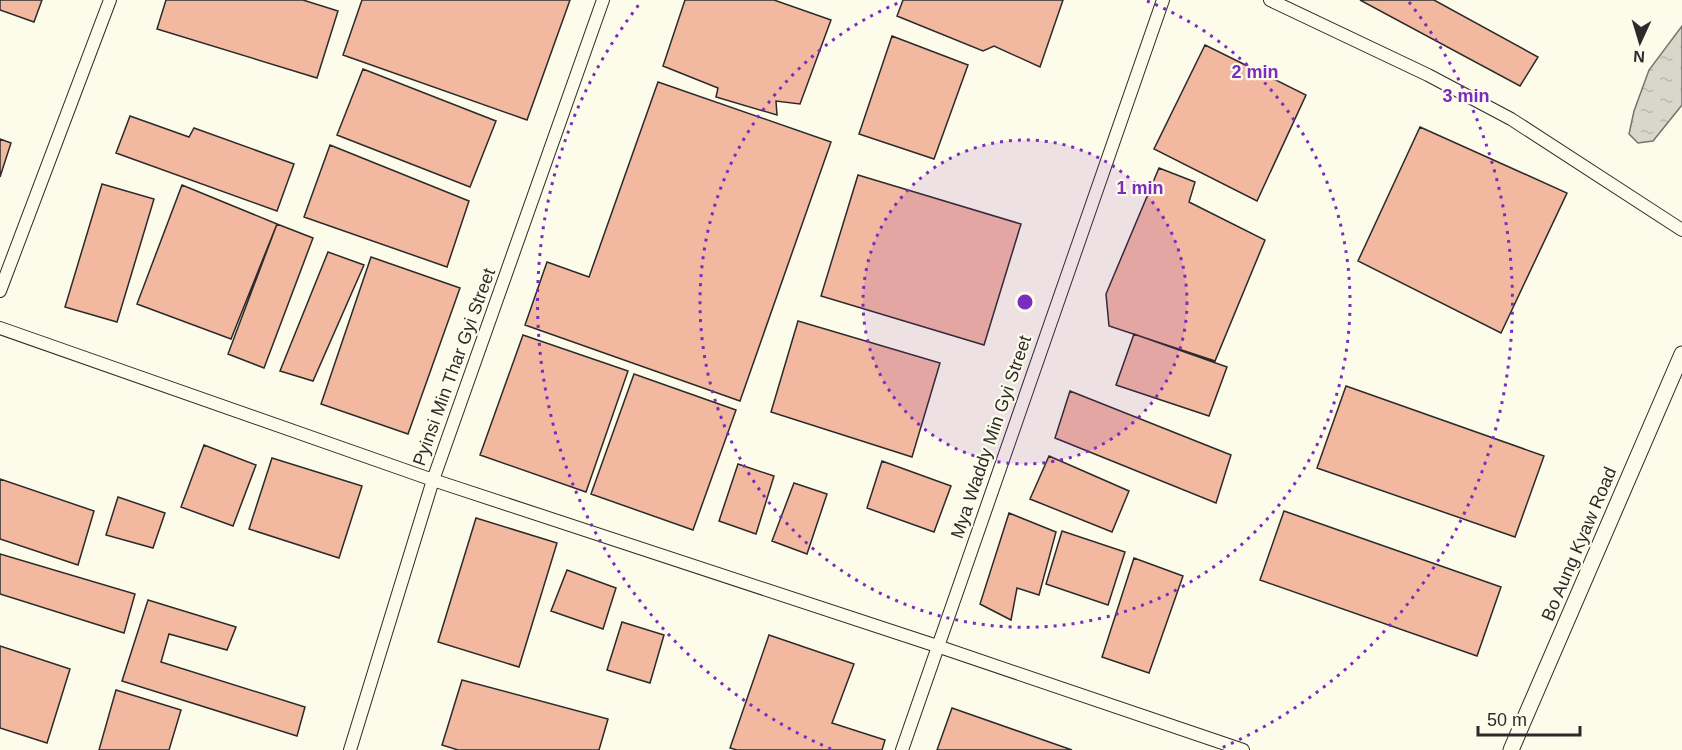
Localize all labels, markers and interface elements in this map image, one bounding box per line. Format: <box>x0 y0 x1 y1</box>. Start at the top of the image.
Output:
north arrow <box>1610 12 1670 72</box>
text: N <box>1633 48 1645 65</box>
text: 2 min <box>1231 62 1279 82</box>
text: 3 min <box>1442 86 1490 106</box>
text: 1 min <box>1116 178 1164 198</box>
street label: Pyinsi Min Thar Gyi Street <box>409 266 499 468</box>
centre of rings <box>1015 292 1035 312</box>
street label: Mya Waddy Min Gyi Street <box>947 333 1035 541</box>
street label: Bo Aung Kyaw Road <box>1538 464 1620 624</box>
scale bar <box>1478 699 1580 737</box>
text: 50 m <box>1487 710 1527 730</box>

